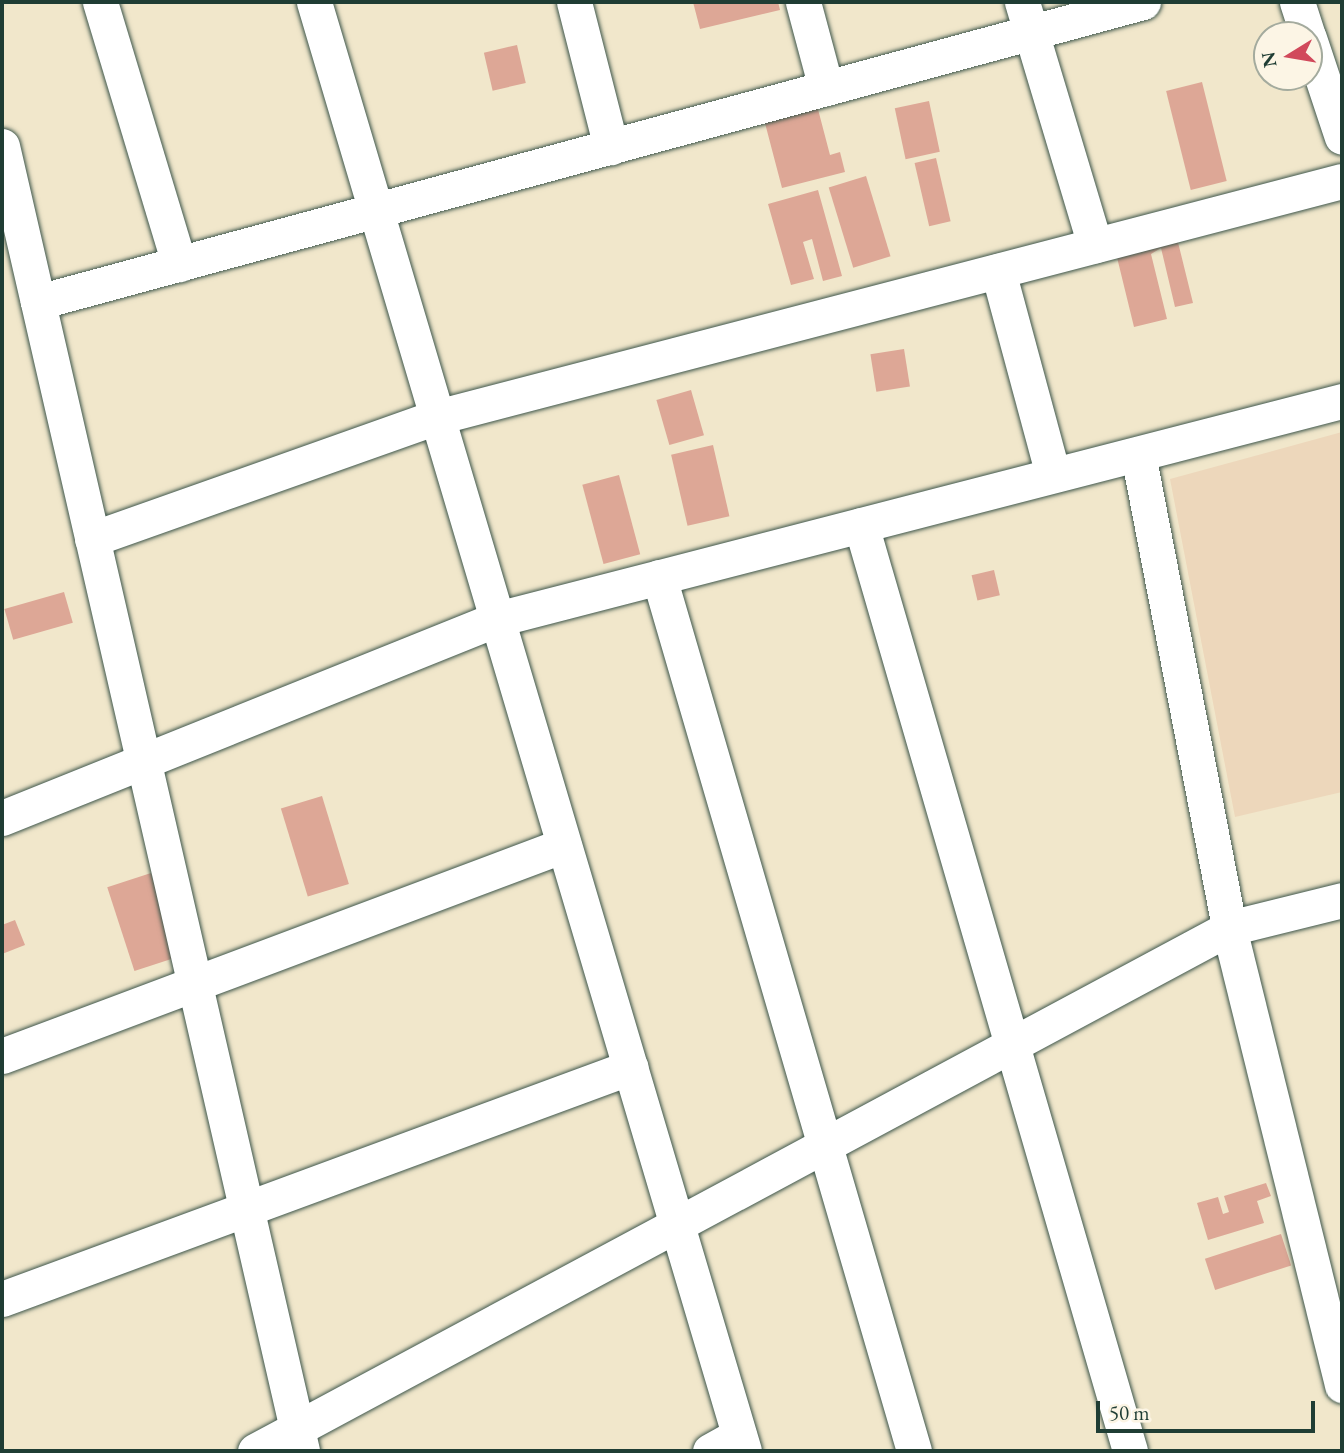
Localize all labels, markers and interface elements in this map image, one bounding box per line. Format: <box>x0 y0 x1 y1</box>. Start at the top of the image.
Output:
north arrow <box>1253 21 1323 91</box>
text: N <box>1255 50 1283 70</box>
scale bar <box>1099 1386 1318 1430</box>
text: 50 m <box>1109 1399 1150 1426</box>

